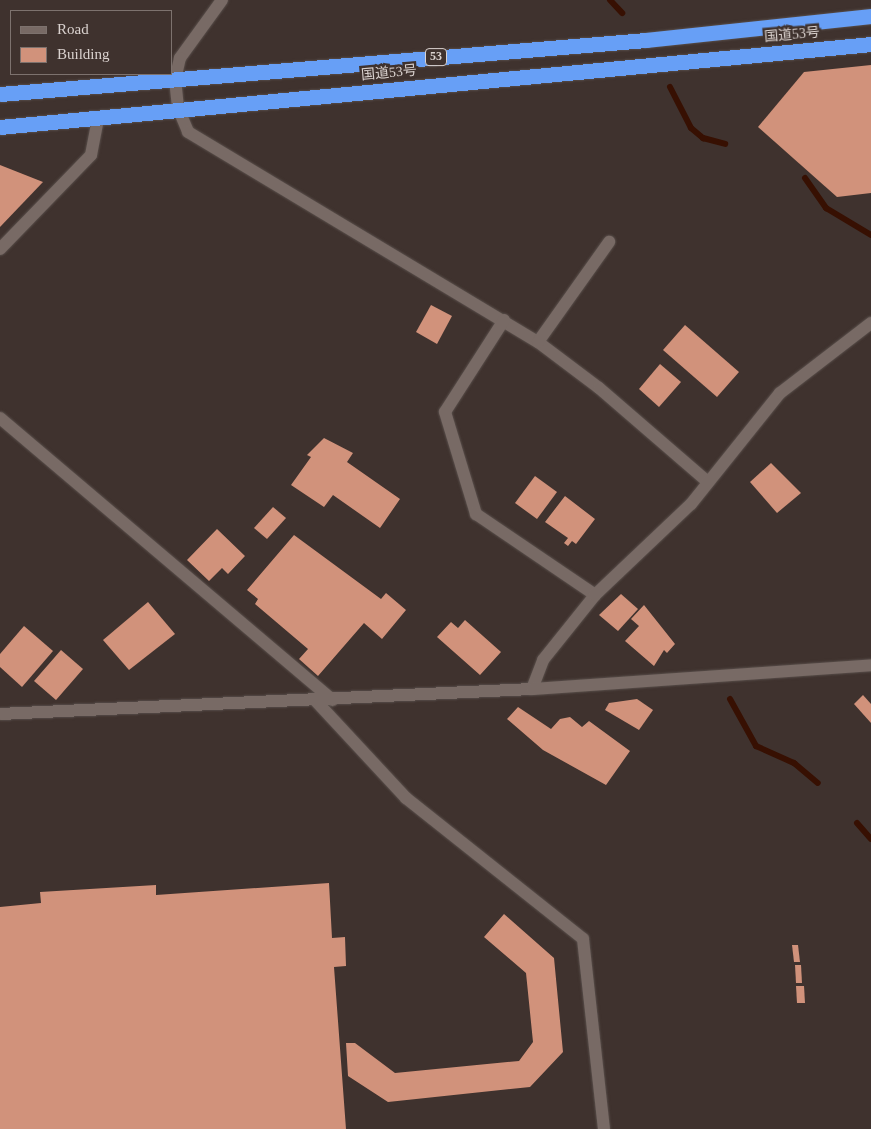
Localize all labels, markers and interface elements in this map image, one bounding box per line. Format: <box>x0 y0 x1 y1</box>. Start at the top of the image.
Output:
legend <box>10 10 172 75</box>
text: Road <box>57 21 89 37</box>
street label: 国道53号 <box>763 24 821 46</box>
text: Building <box>57 46 110 62</box>
road number: 53 <box>425 48 447 66</box>
street label: 国道53号 <box>360 62 418 84</box>

